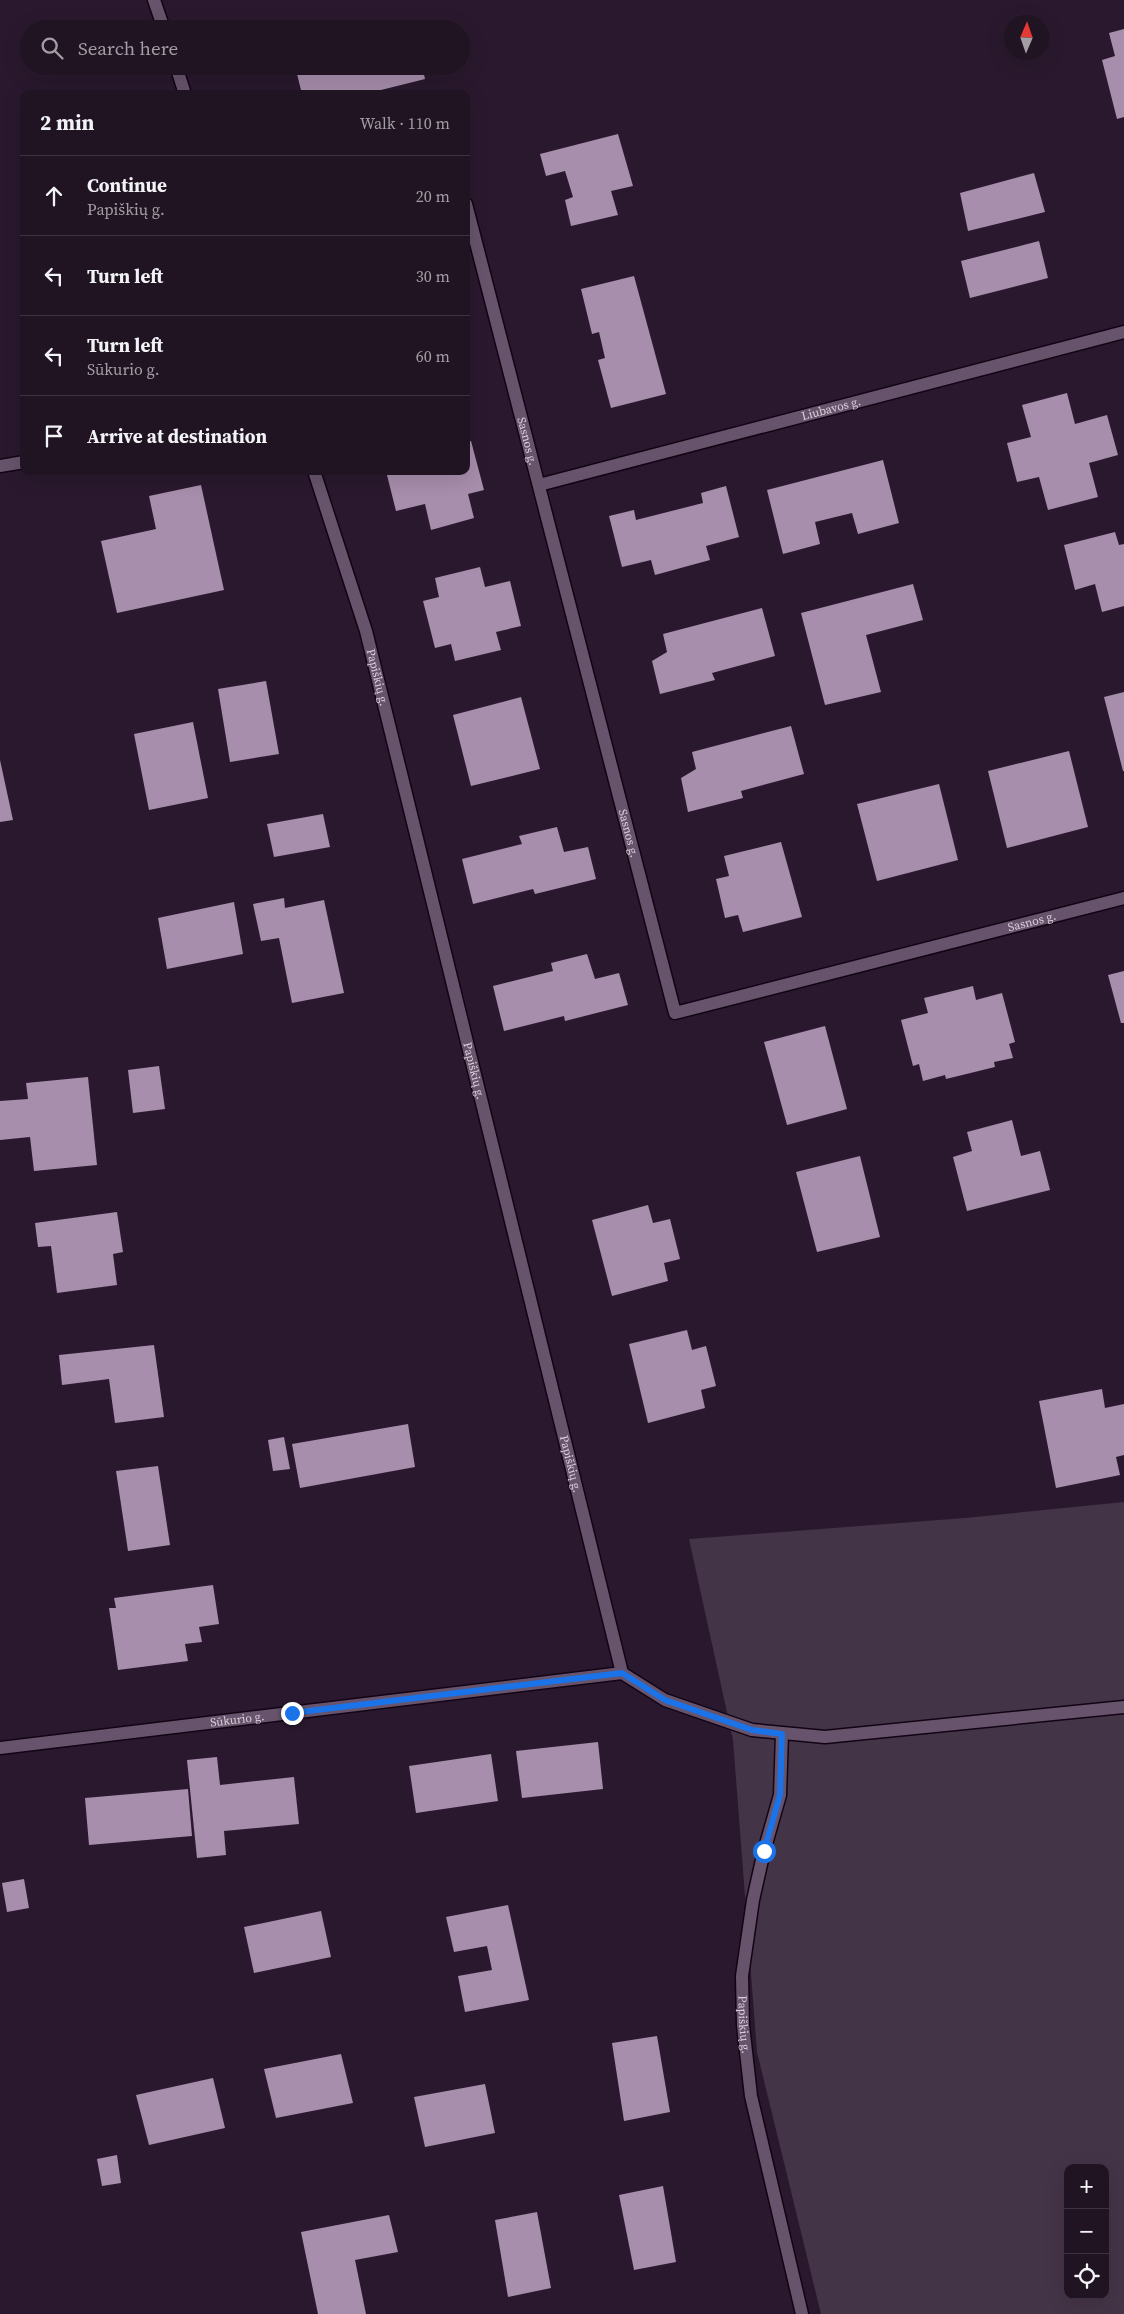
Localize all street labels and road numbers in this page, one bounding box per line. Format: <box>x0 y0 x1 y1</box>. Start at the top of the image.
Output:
street label: Liubavos g. <box>800 393 863 424</box>
street label: Sasnos g. <box>513 415 541 467</box>
street label: Papiškių g. <box>363 647 392 708</box>
street label: Sasnos g. <box>615 808 642 859</box>
street label: Sasnos g. <box>1006 908 1058 935</box>
street label: Papiškių g. <box>459 1040 489 1101</box>
street label: Papiškių g. <box>556 1434 585 1494</box>
street label: Sūkurio g. <box>209 1708 265 1731</box>
street label: Papiškių g. <box>734 1995 754 2055</box>

